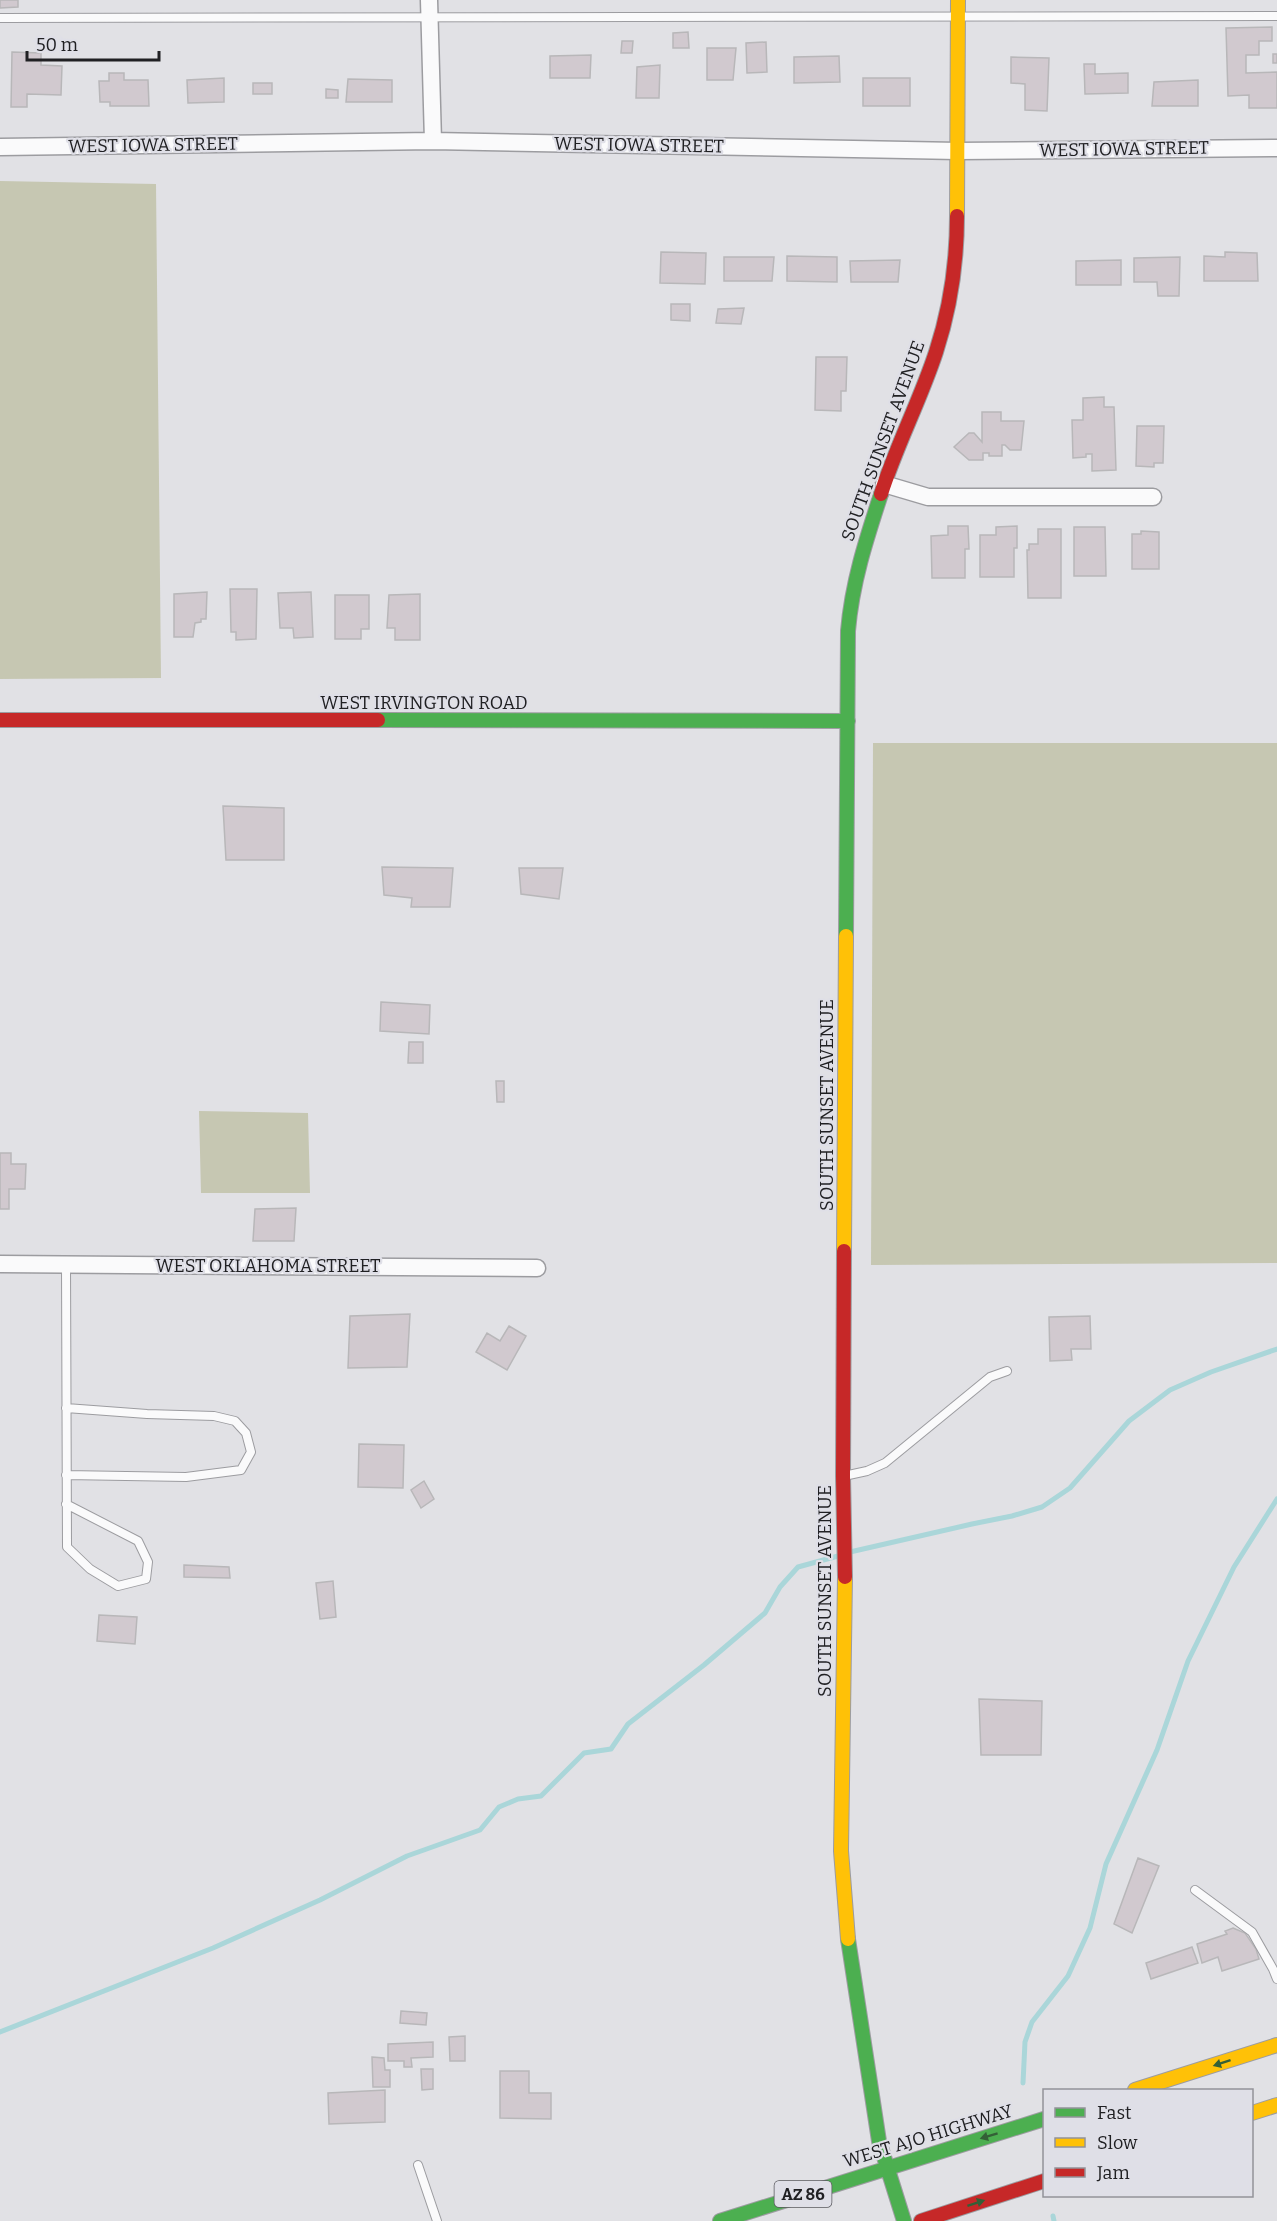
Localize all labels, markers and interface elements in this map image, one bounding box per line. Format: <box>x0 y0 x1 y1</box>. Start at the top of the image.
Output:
scale bar <box>27 24 159 62</box>
text: 50 m <box>36 34 78 56</box>
street label: WEST IOWA STREET <box>68 133 239 157</box>
street label: WEST IOWA STREET <box>554 133 725 157</box>
street label: WEST IOWA STREET <box>1039 137 1210 161</box>
street label: SOUTH SUNSET AVENUE <box>836 338 930 544</box>
street label: WEST IRVINGTON ROAD <box>320 692 528 714</box>
street label: SOUTH SUNSET AVENUE <box>816 999 838 1211</box>
street label: WEST OKLAHOMA STREET <box>156 1255 381 1277</box>
street label: SOUTH SUNSET AVENUE <box>814 1485 836 1697</box>
one-way arrow <box>1212 2059 1230 2069</box>
legend <box>1043 2089 1253 2197</box>
street label: WEST AJO HIGHWAY <box>840 2100 1016 2172</box>
text: Fast <box>1097 2102 1132 2124</box>
one-way arrow <box>980 2132 998 2141</box>
text: Slow <box>1097 2132 1138 2154</box>
text: Jam <box>1096 2162 1130 2184</box>
road number: AZ 86 <box>774 2181 832 2207</box>
one-way arrow <box>967 2198 985 2207</box>

